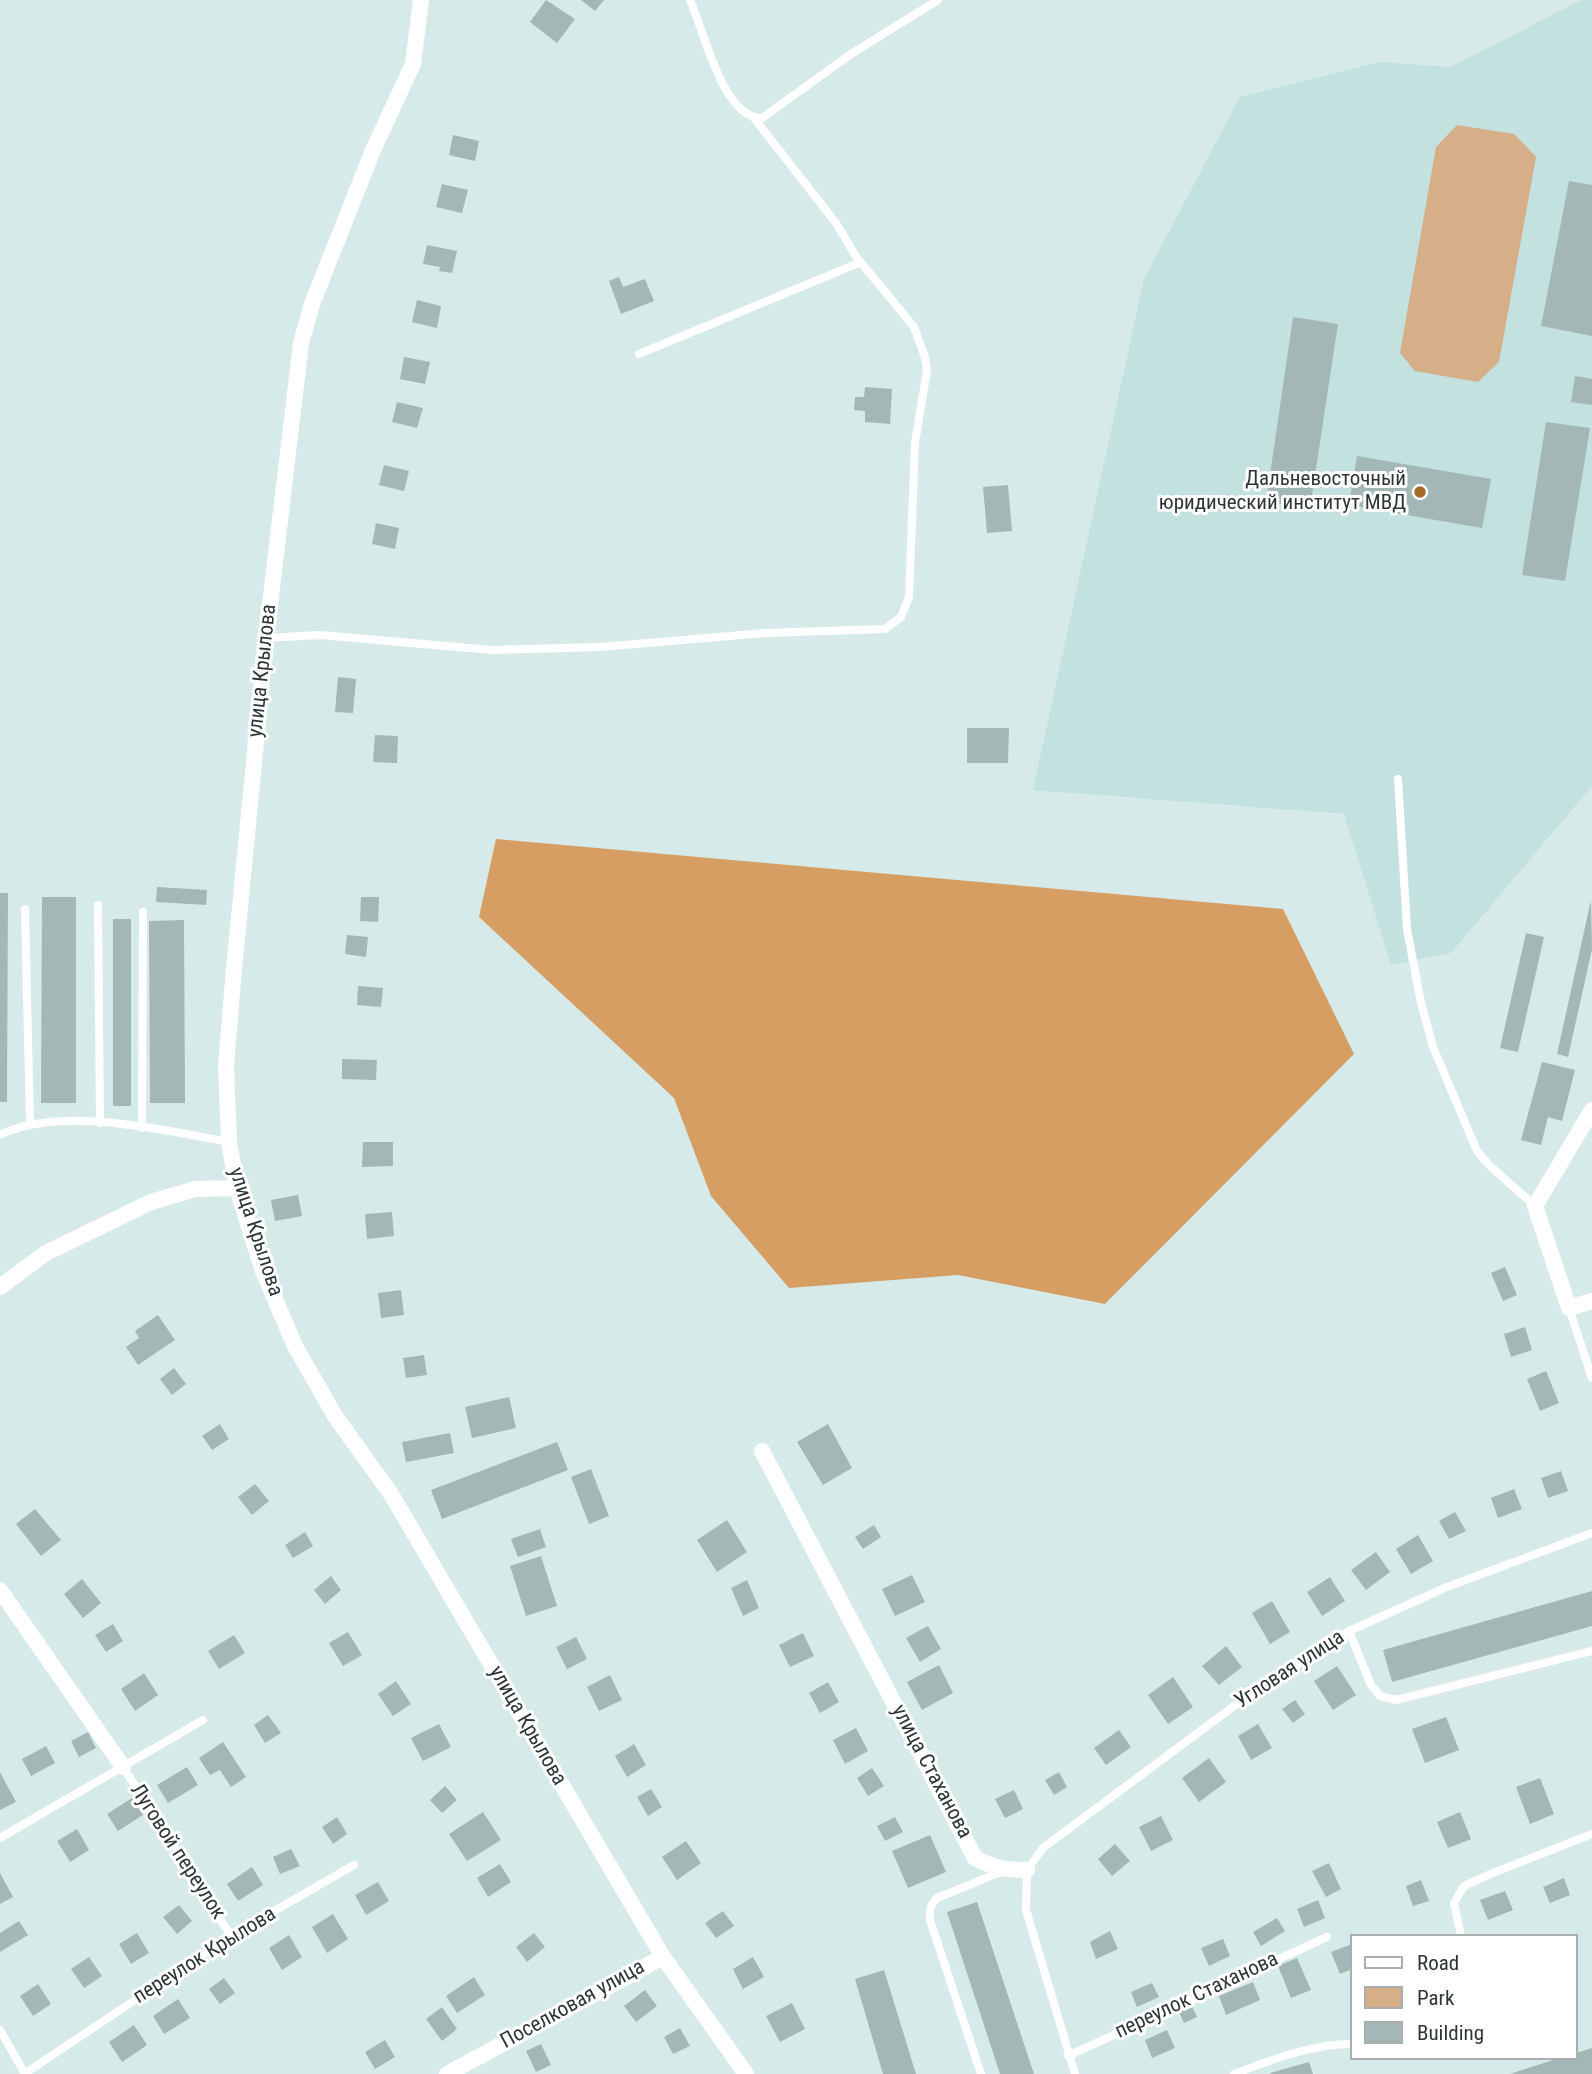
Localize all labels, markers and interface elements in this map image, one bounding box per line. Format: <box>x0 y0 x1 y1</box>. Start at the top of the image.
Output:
place label: Дальневосточный юридический институт МВД <box>1159 467 1406 517</box>
marker: Дальневосточный юридический институт МВД <box>1412 484 1428 500</box>
street label: улица Крылова <box>243 603 283 739</box>
street label: улица Крылова <box>222 1165 288 1299</box>
street label: Угловая улица <box>1231 1625 1349 1715</box>
street label: улица Крылова <box>483 1662 571 1790</box>
street label: улица Стаханова <box>885 1701 977 1843</box>
street label: Луговой переулок <box>124 1779 230 1925</box>
street label: переулок Крылова <box>129 1902 281 2010</box>
legend <box>1350 1934 1578 2060</box>
street label: переулок Стаханова <box>1111 1947 1283 2045</box>
text: Road <box>1417 1951 1459 1975</box>
street label: Поселковая улица <box>497 1955 649 2055</box>
text: Park <box>1417 1986 1454 2010</box>
text: Building <box>1417 2021 1484 2045</box>

